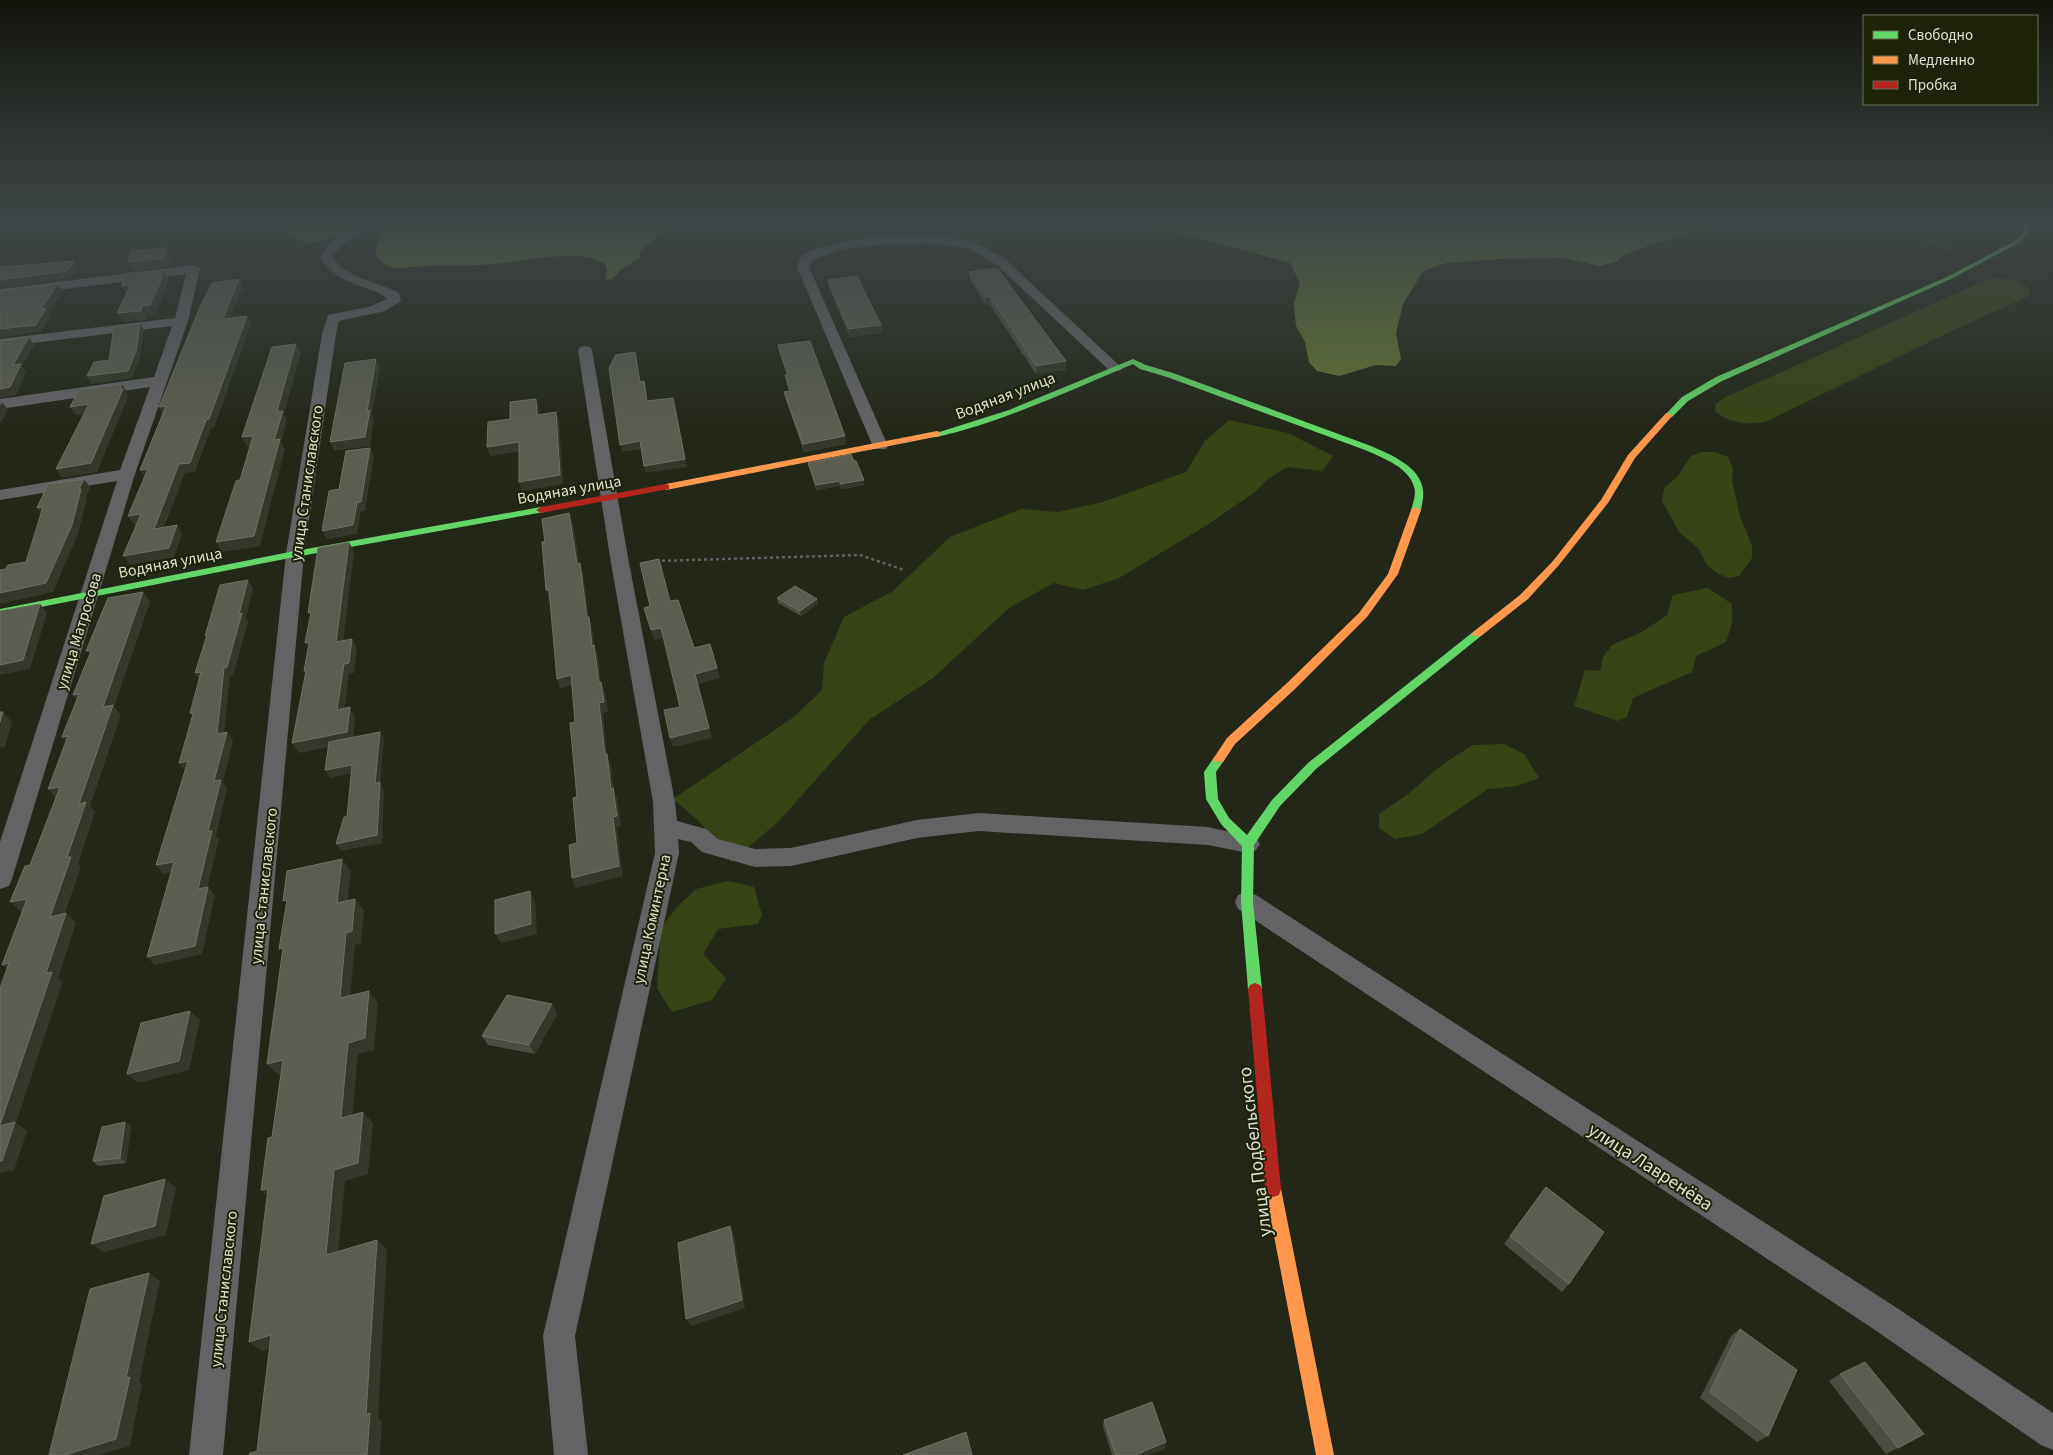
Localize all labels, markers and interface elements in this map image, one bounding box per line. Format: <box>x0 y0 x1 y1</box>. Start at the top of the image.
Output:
legend <box>1863 15 2038 105</box>
text: Свободно <box>1908 25 1973 46</box>
text: Медленно <box>1908 50 1975 71</box>
text: Пробка <box>1908 75 1957 96</box>
street label: Водяная улица <box>952 367 1058 425</box>
street label: улица Станиславского <box>285 404 329 563</box>
street label: Водяная улица <box>515 470 623 510</box>
street label: Водяная улица <box>116 542 224 584</box>
street label: улица Матросова <box>51 570 107 693</box>
street label: улица Станиславского <box>245 807 283 965</box>
street label: улица Коминтерна <box>627 852 676 986</box>
street label: улица Подбельского <box>1232 1065 1279 1238</box>
street label: улица Лавренёва <box>1582 1117 1718 1218</box>
street label: улица Станиславского <box>205 1210 243 1368</box>

